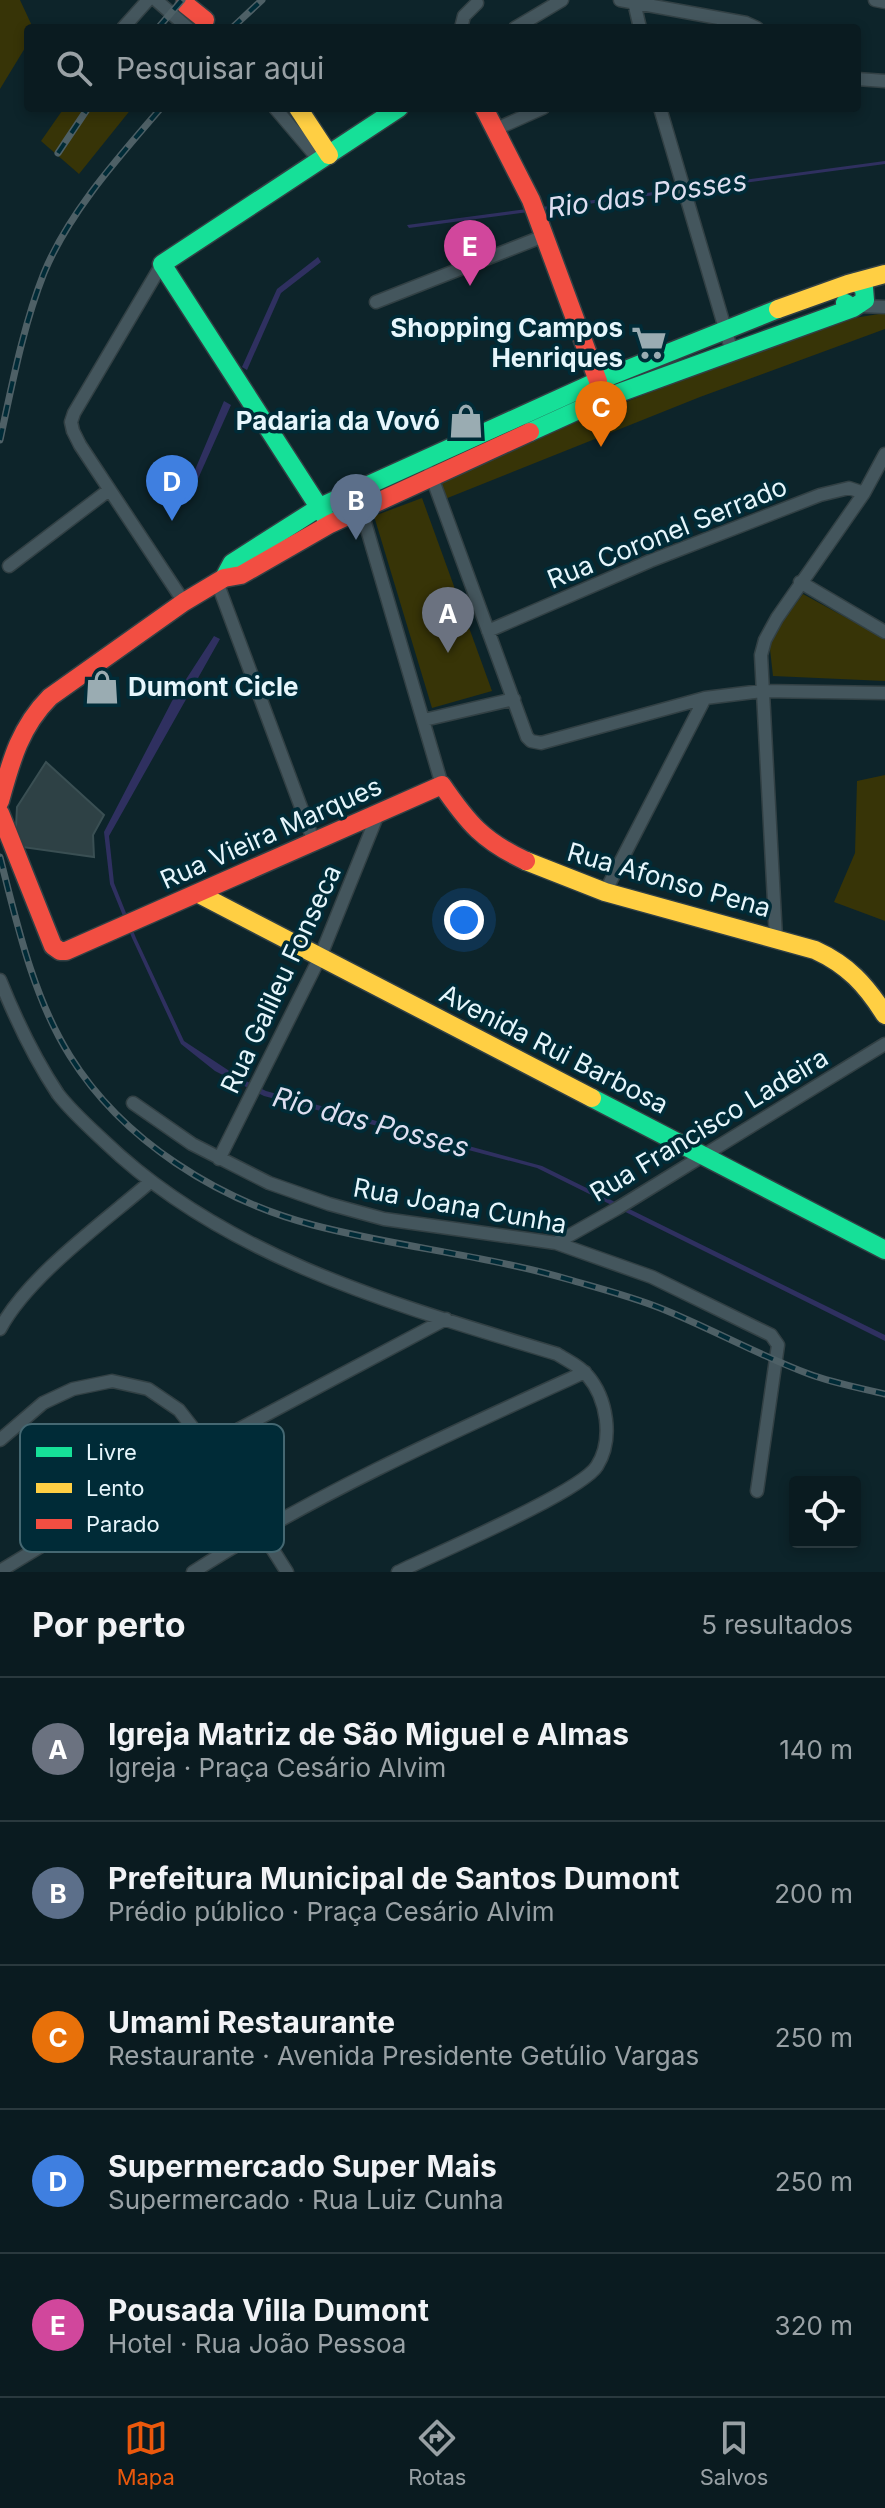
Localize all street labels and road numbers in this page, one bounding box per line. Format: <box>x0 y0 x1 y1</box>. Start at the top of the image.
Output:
street label: Rua Coronel Serrado <box>543 470 791 595</box>
street label: Rua Vieira Marques <box>155 770 386 895</box>
street label: Rua Afonso Pena <box>564 836 774 923</box>
street label: Rua Galileu Fonseca <box>214 860 347 1098</box>
street label: Avenida Rui Barbosa <box>435 977 674 1120</box>
street label: Rua Francisco Ladeira <box>584 1041 833 1208</box>
street label: Rua Joana Cunha <box>351 1171 569 1240</box>

